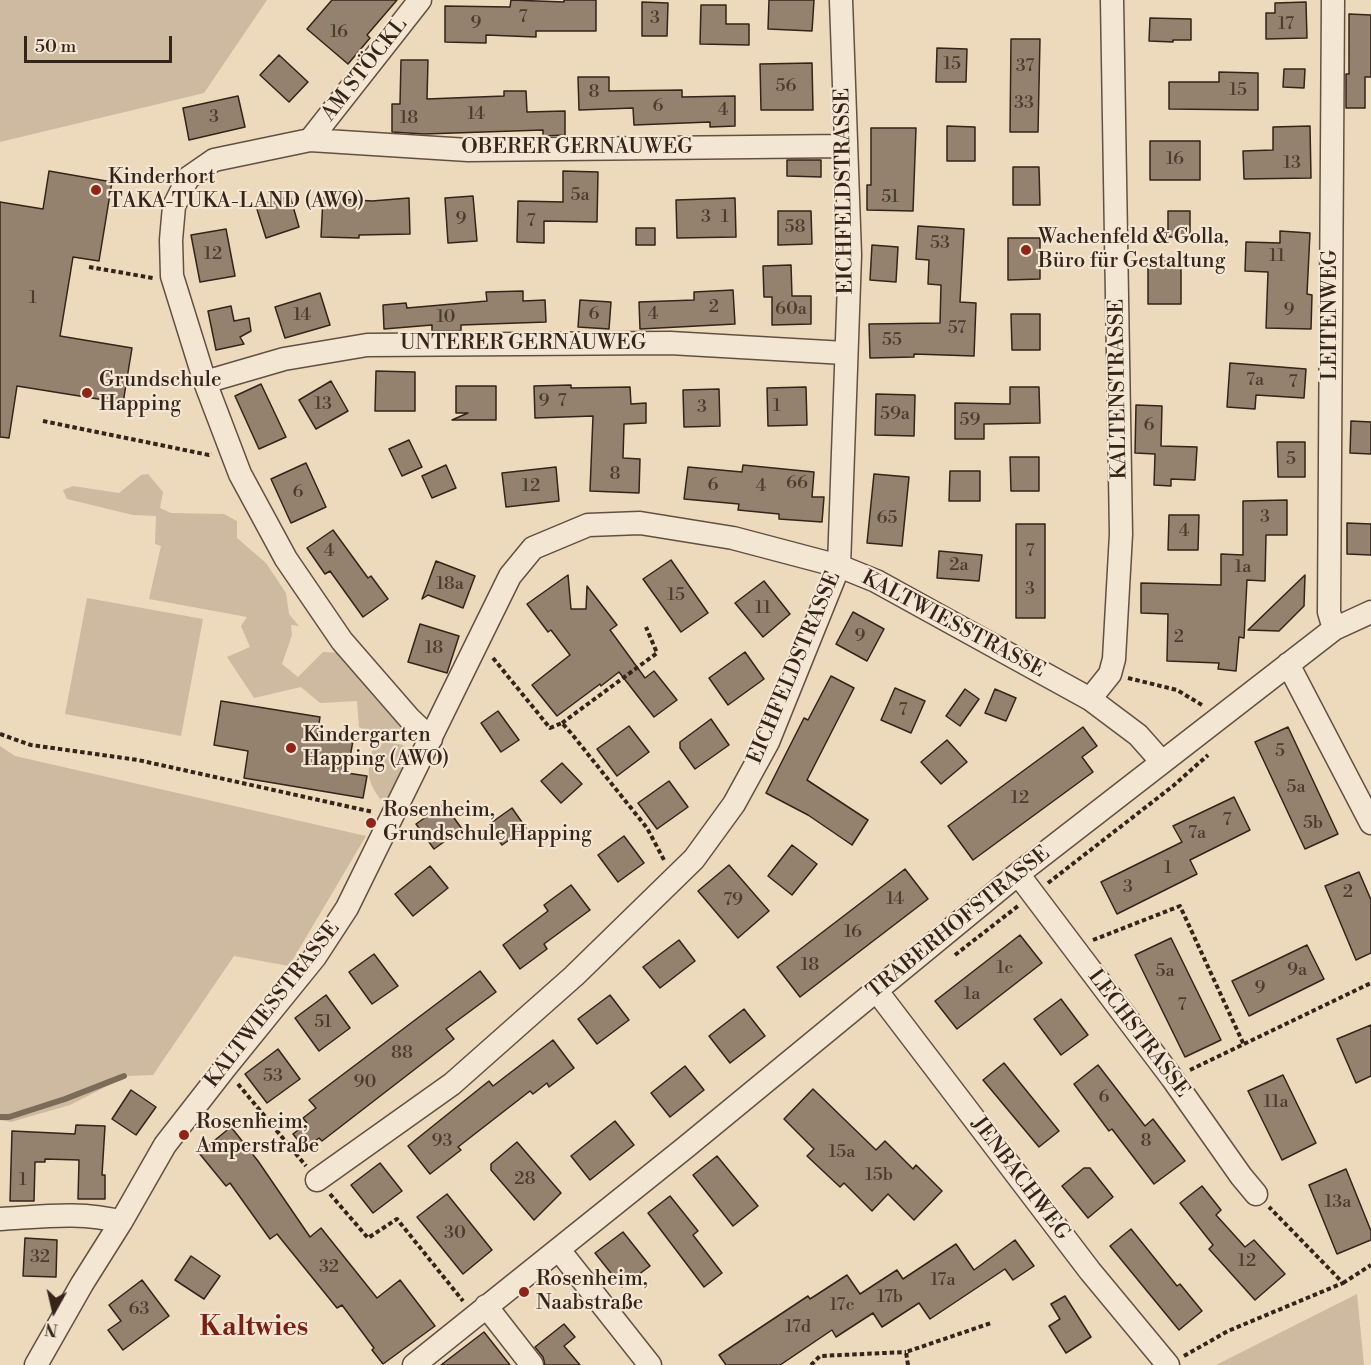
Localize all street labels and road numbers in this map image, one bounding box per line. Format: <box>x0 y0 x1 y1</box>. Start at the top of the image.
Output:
street label: AM STÖCKL <box>317 13 413 127</box>
street label: EICHFELDSTRASSE <box>831 88 859 294</box>
street label: OBERER GERNAUWEG <box>461 135 693 161</box>
street label: LEITENWEG <box>1318 250 1344 380</box>
street label: KALTENSTRASSE <box>1105 298 1133 480</box>
street label: UNTERER GERNAUWEG <box>400 331 646 357</box>
street label: KALTWIESSTRASSE <box>857 566 1049 684</box>
street label: EICHFELDSTRASSE <box>743 568 847 768</box>
street label: TRABERHOFSTRASSE <box>862 841 1056 1005</box>
street label: KALTWIESSTRASSE <box>200 917 346 1093</box>
street label: LECHSTRASSE <box>1082 965 1194 1103</box>
street label: JENBACHWEG <box>965 1112 1075 1246</box>

